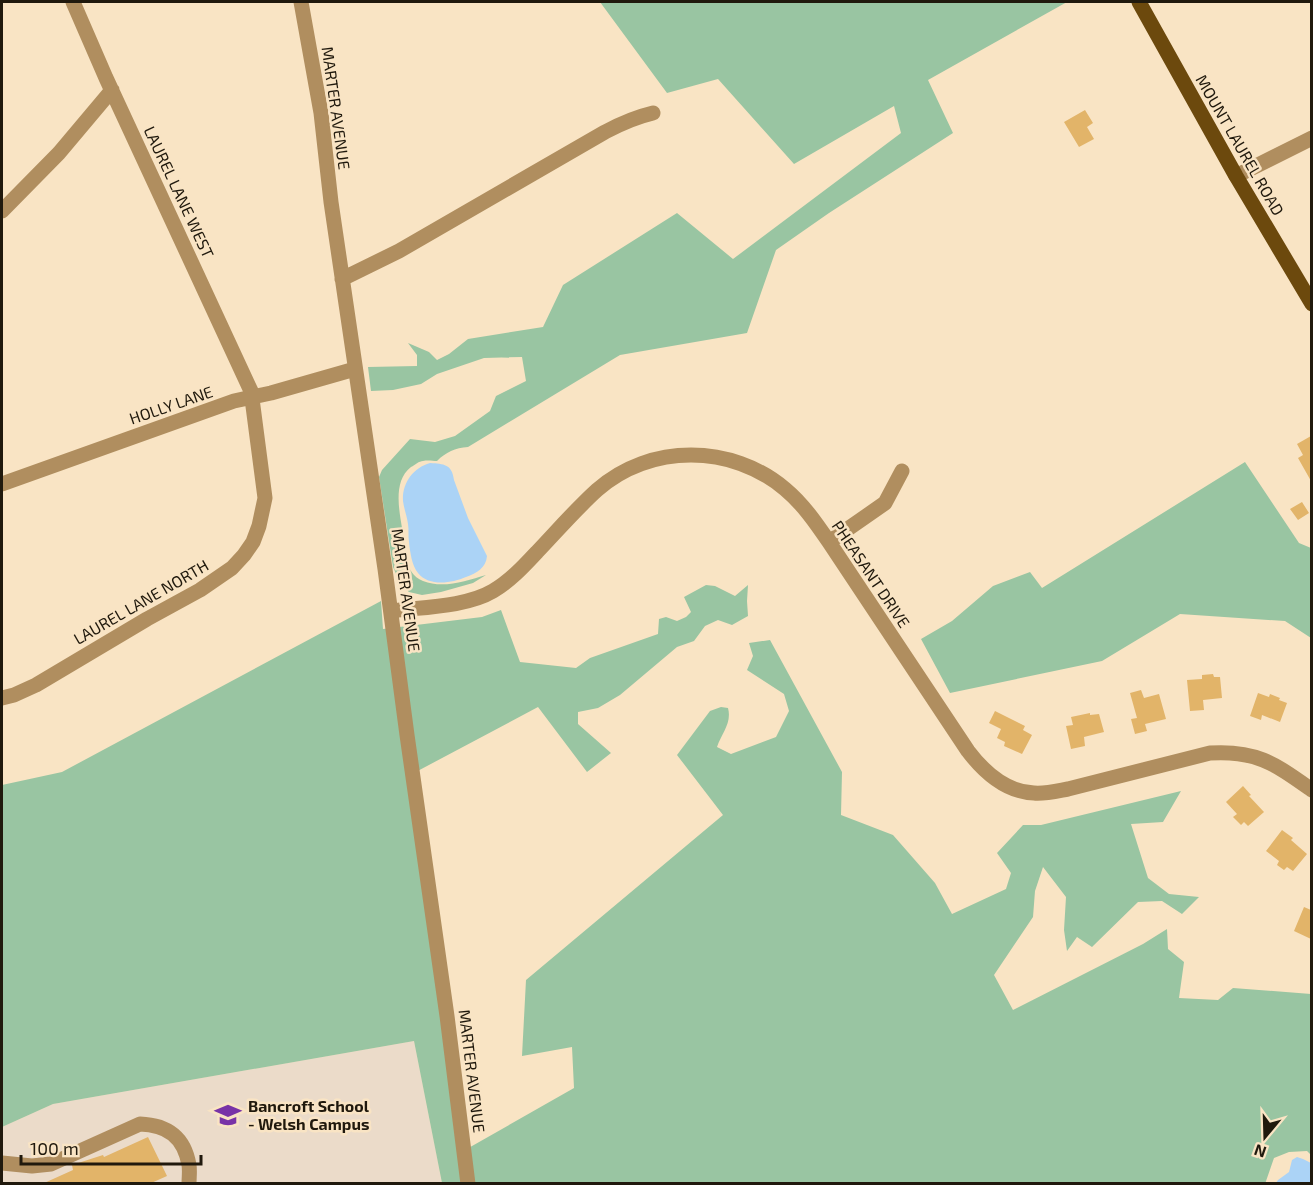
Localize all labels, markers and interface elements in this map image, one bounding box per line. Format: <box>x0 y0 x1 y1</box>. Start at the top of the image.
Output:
street label: MARTER AVENUE <box>318 45 355 171</box>
street label: MOUNT LAUREL ROAD <box>1192 71 1288 218</box>
street label: LAUREL LANE WEST <box>141 123 218 261</box>
street label: HOLLY LANE <box>127 381 215 428</box>
street label: PHEASANT DRIVE <box>829 517 914 631</box>
street label: MARTER AVENUE <box>388 527 425 653</box>
street label: LAUREL LANE NORTH <box>70 555 212 648</box>
street label: MARTER AVENUE <box>456 1008 489 1134</box>
place label: Bancroft School - Welsh Campus <box>248 1096 370 1133</box>
school or university icon: Bancroft School - Welsh Campus <box>213 1100 243 1130</box>
north arrow <box>1235 1107 1295 1167</box>
scale bar <box>21 1128 201 1166</box>
text: 100 m <box>30 1137 79 1159</box>
text: N <box>1251 1141 1269 1163</box>

